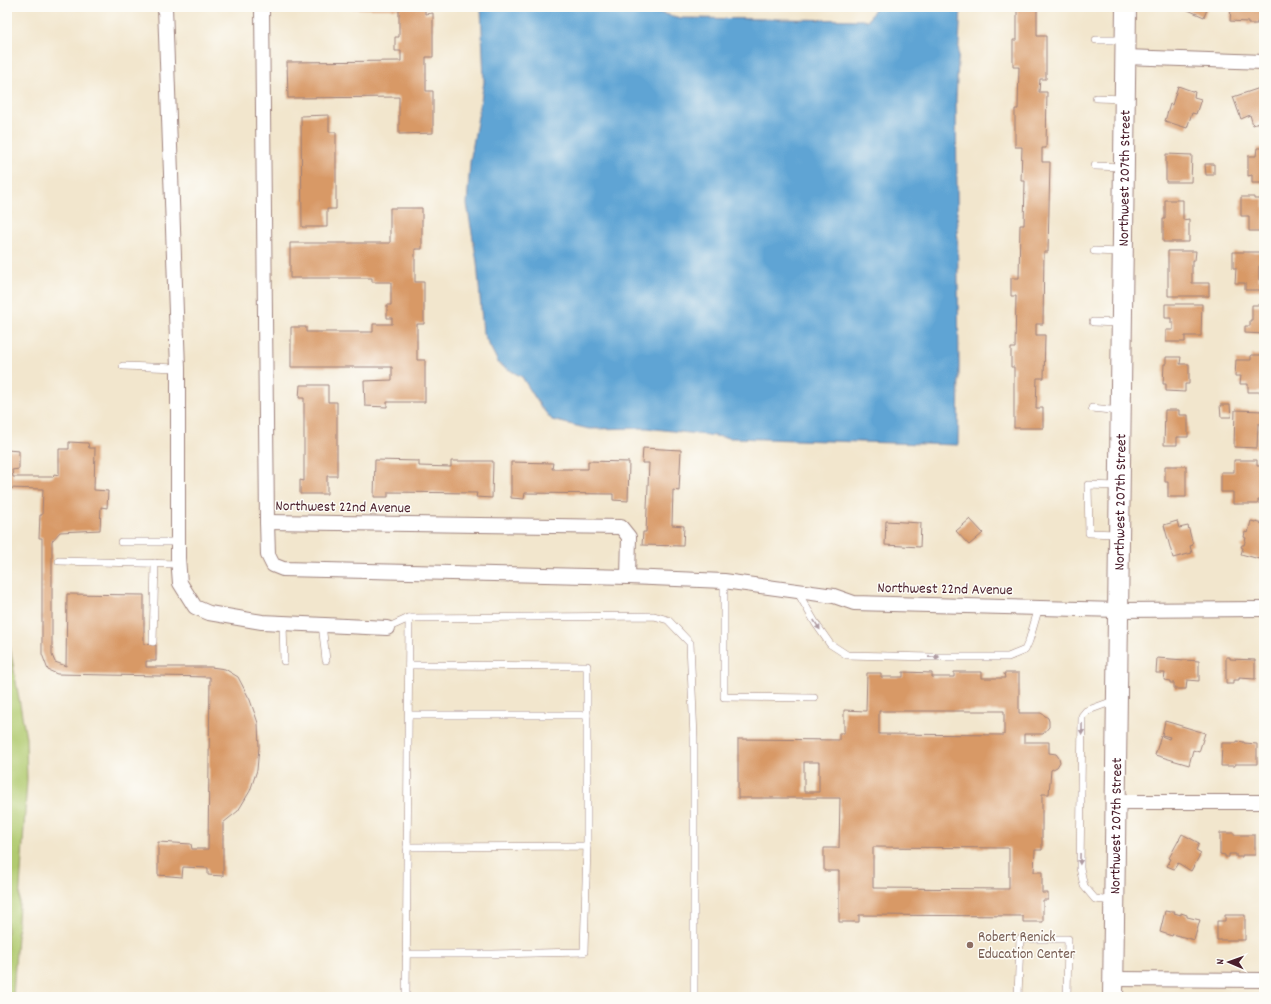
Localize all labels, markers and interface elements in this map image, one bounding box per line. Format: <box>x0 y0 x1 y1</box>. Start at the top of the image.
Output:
street label: Northwest 207th Street <box>1114 109 1138 247</box>
street label: Northwest 207th Street <box>1110 433 1133 570</box>
street label: Northwest 22nd Avenue <box>275 496 411 520</box>
street label: Northwest 22nd Avenue <box>877 578 1013 602</box>
one-way arrow <box>813 620 821 630</box>
one-way arrow <box>928 654 941 660</box>
one-way arrow <box>1079 723 1085 736</box>
street label: Northwest 207th Street <box>1105 757 1129 894</box>
one-way arrow <box>1077 853 1083 866</box>
place label: Robert Renick Education Center <box>978 927 1076 966</box>
marker: Robert Renick Education Center <box>965 940 975 950</box>
north arrow <box>1209 942 1249 982</box>
text: N <box>1213 958 1229 965</box>

